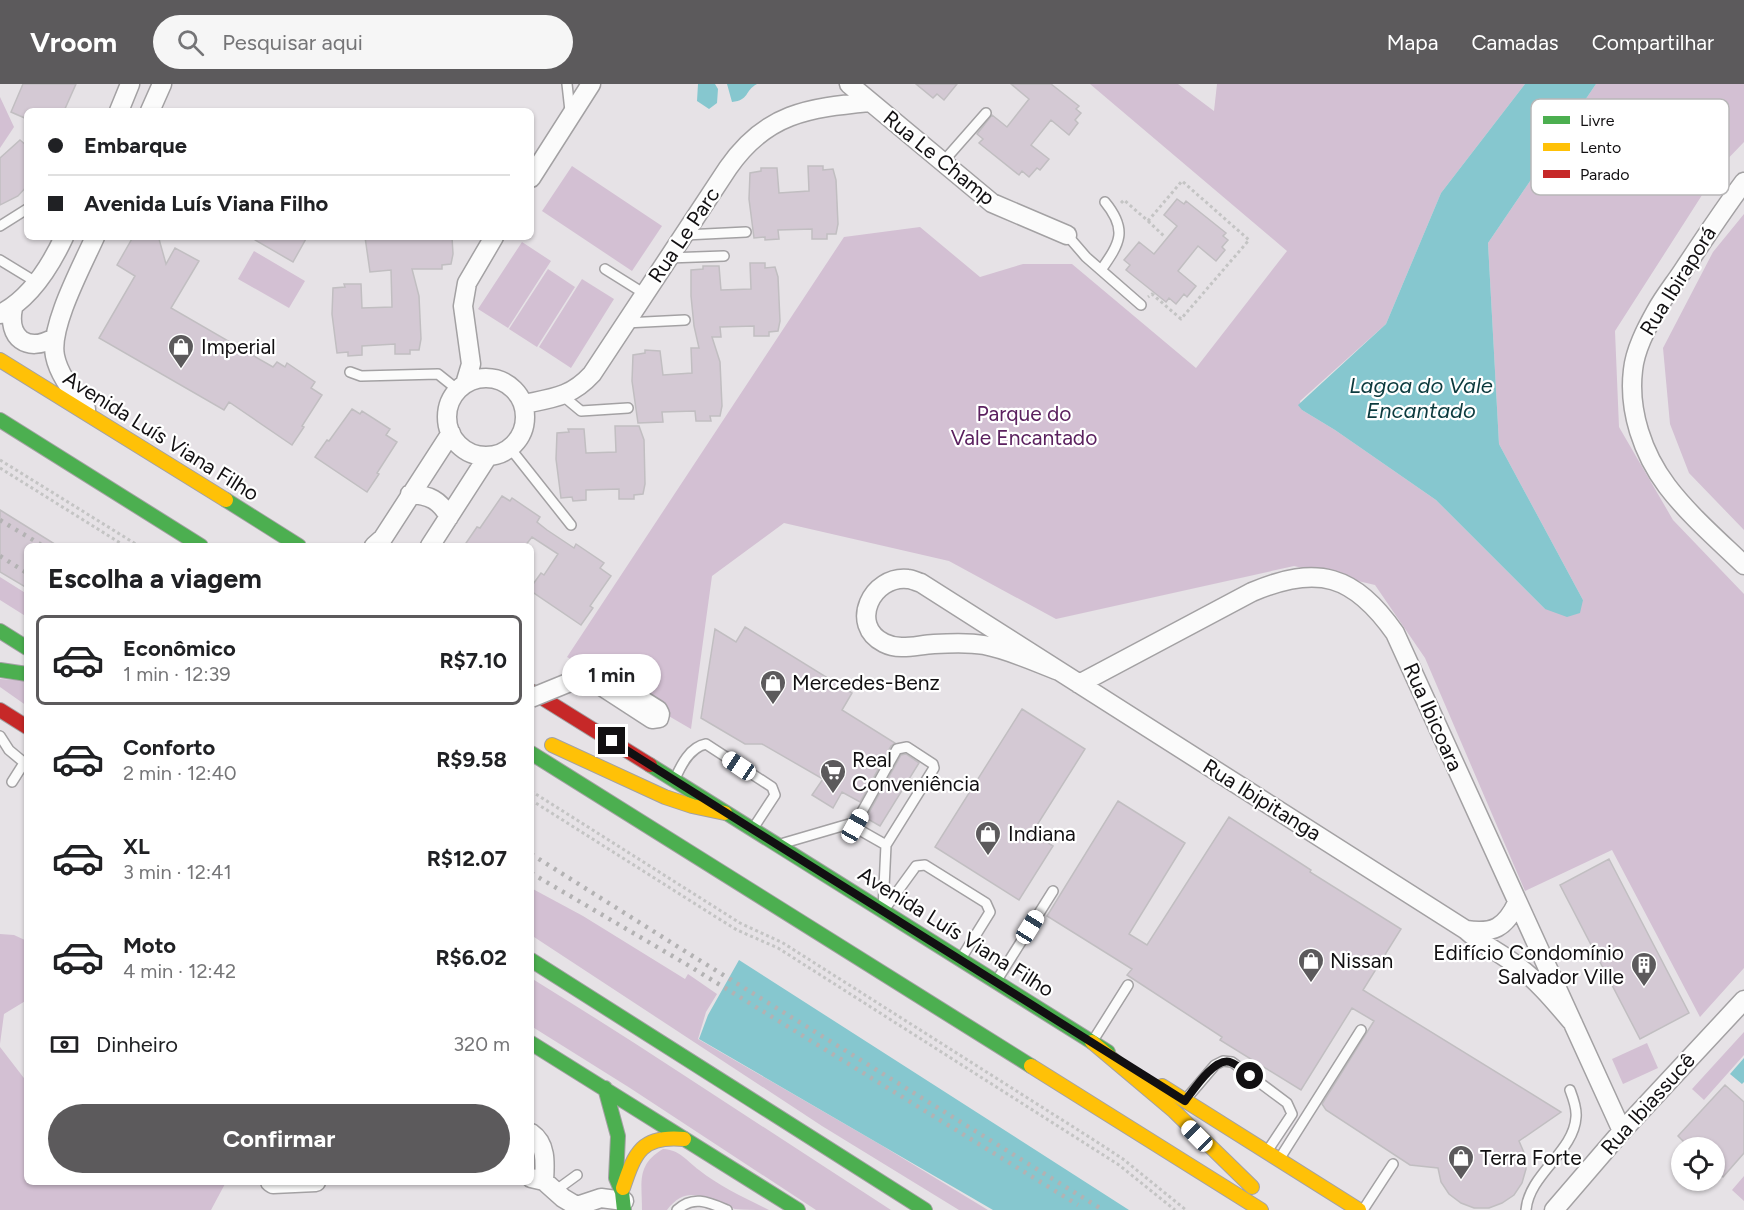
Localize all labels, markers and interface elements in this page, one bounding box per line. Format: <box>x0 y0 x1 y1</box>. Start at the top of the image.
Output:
search box <box>153 15 573 69</box>
text: Vroom <box>30 25 117 59</box>
icon: search <box>174 26 207 59</box>
text: Pesquisar aqui <box>222 29 363 56</box>
text: Mapa <box>1387 30 1438 55</box>
text: Camadas <box>1471 30 1559 55</box>
text: Compartilhar <box>1592 30 1714 55</box>
legend <box>1531 99 1729 195</box>
street label: Rua Le Champ <box>879 105 1000 210</box>
text: Livre <box>1580 111 1615 130</box>
text: Embarque <box>84 132 187 159</box>
text: Lento <box>1580 138 1621 157</box>
text: Parado <box>1580 165 1630 184</box>
street label: Rua Le Parc <box>643 182 725 287</box>
text: Avenida Luís Viana Filho <box>84 190 328 217</box>
street label: Rua Ibiraporá <box>1634 222 1721 340</box>
shop icon: Imperial <box>166 332 196 370</box>
place label: Imperial <box>201 334 276 359</box>
street label: Avenida Luís Viana Filho <box>59 365 264 506</box>
water label: Lagoa do Vale Encantado <box>1349 372 1493 424</box>
park label: Parque do Vale Encantado <box>951 401 1097 450</box>
text: Escolha a viagem <box>48 562 262 595</box>
icon: car <box>51 633 105 687</box>
text: Econômico <box>123 635 236 662</box>
text: R$7.10 <box>439 647 507 674</box>
callout: 1 min <box>562 654 662 696</box>
street label: Rua Ibicoara <box>1399 659 1468 775</box>
text: 1 min · 12:39 <box>123 662 231 686</box>
text: 1 min <box>588 663 635 687</box>
shop icon: Mercedes-Benz <box>758 668 788 706</box>
place label: Mercedes-Benz <box>792 670 940 695</box>
route end <box>598 727 625 754</box>
icon: car <box>51 732 105 786</box>
text: Conforto <box>123 734 215 761</box>
text: R$9.58 <box>436 746 507 773</box>
place label: Real Conveniência <box>852 747 980 796</box>
car <box>719 748 759 784</box>
street label: Rua Ibipitanga <box>1199 753 1326 846</box>
supermarket icon: Real Conveniência <box>818 757 848 795</box>
text: 2 min · 12:40 <box>123 761 237 785</box>
car <box>838 806 872 846</box>
shop icon: Indiana <box>973 819 1003 857</box>
place label: Indiana <box>1008 821 1076 846</box>
icon: car <box>51 831 105 885</box>
text: XL <box>123 833 150 860</box>
text: R$12.07 <box>427 845 507 872</box>
text: 3 min · 12:41 <box>123 860 232 884</box>
street label: Avenida Luís Viana Filho <box>854 861 1059 1002</box>
car <box>1013 907 1047 947</box>
icon: car <box>51 930 105 984</box>
text: Moto <box>123 932 176 959</box>
place label: Edifício Condomínio Salvador Ville <box>1433 940 1624 989</box>
text: R$6.02 <box>435 944 507 971</box>
shop icon: Nissan <box>1296 946 1326 984</box>
place label: Nissan <box>1330 948 1393 973</box>
building icon: Edifício Condomínio Salvador Ville <box>1629 950 1659 988</box>
text: 4 min · 12:42 <box>123 959 236 983</box>
icon: cash <box>48 1028 81 1061</box>
text: Dinheiro <box>96 1031 178 1058</box>
text: 320 m <box>453 1032 510 1056</box>
street label: Rua Ibiassucê <box>1595 1048 1700 1160</box>
route start <box>1236 1062 1263 1089</box>
button: Confirmar <box>48 1104 510 1173</box>
car <box>1178 1117 1216 1155</box>
map controls <box>1671 1137 1725 1191</box>
button: locate <box>1671 1137 1725 1191</box>
shop icon: Terra Forte <box>1446 1143 1476 1181</box>
place label: Terra Forte <box>1480 1145 1582 1170</box>

